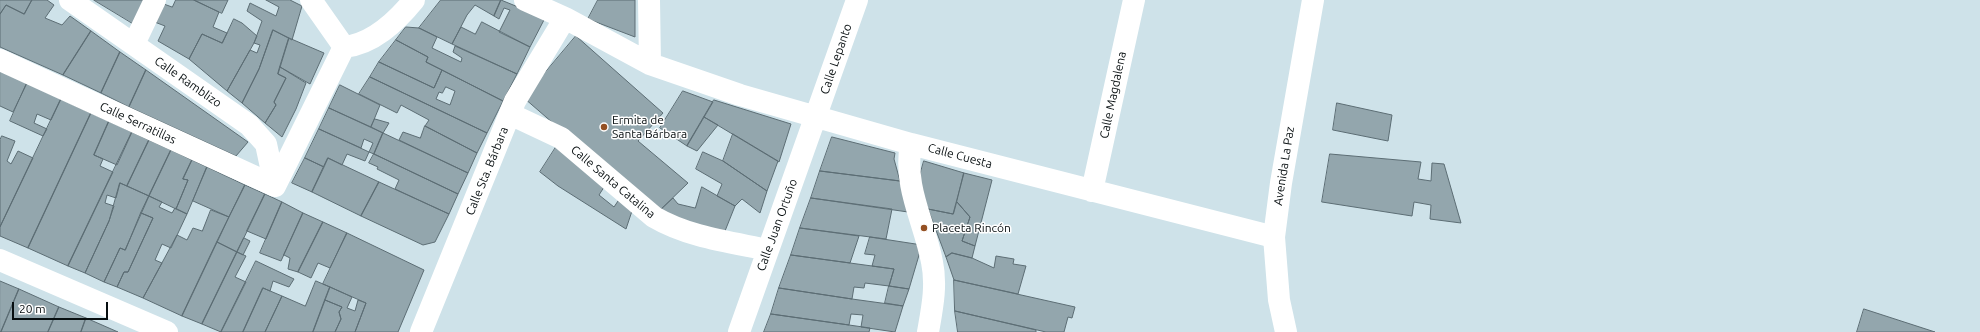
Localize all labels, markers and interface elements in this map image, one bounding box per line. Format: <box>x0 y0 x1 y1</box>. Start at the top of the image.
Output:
street label: Calle Lepanto <box>817 22 855 96</box>
street label: Calle Magdalena <box>1097 50 1129 140</box>
street label: Calle Ramblizo <box>152 54 224 110</box>
street label: Calle Serratillas <box>97 99 179 147</box>
place label: Ermita de Santa Bárbara <box>612 113 687 141</box>
marker: Ermita de Santa Bárbara <box>599 122 609 132</box>
street label: Calle Sta. Bárbara <box>463 125 511 217</box>
street label: Avenida La Paz <box>1271 126 1297 206</box>
street label: Calle Cuesta <box>926 141 994 171</box>
street label: Calle Santa Catalina <box>568 143 658 221</box>
street label: Calle Juan Ortuño <box>754 177 800 273</box>
place label: Placeta Rincón <box>932 221 1011 235</box>
marker: Placeta Rincón <box>919 223 929 233</box>
scale bar <box>14 294 110 320</box>
text: 20 m <box>19 302 46 315</box>

